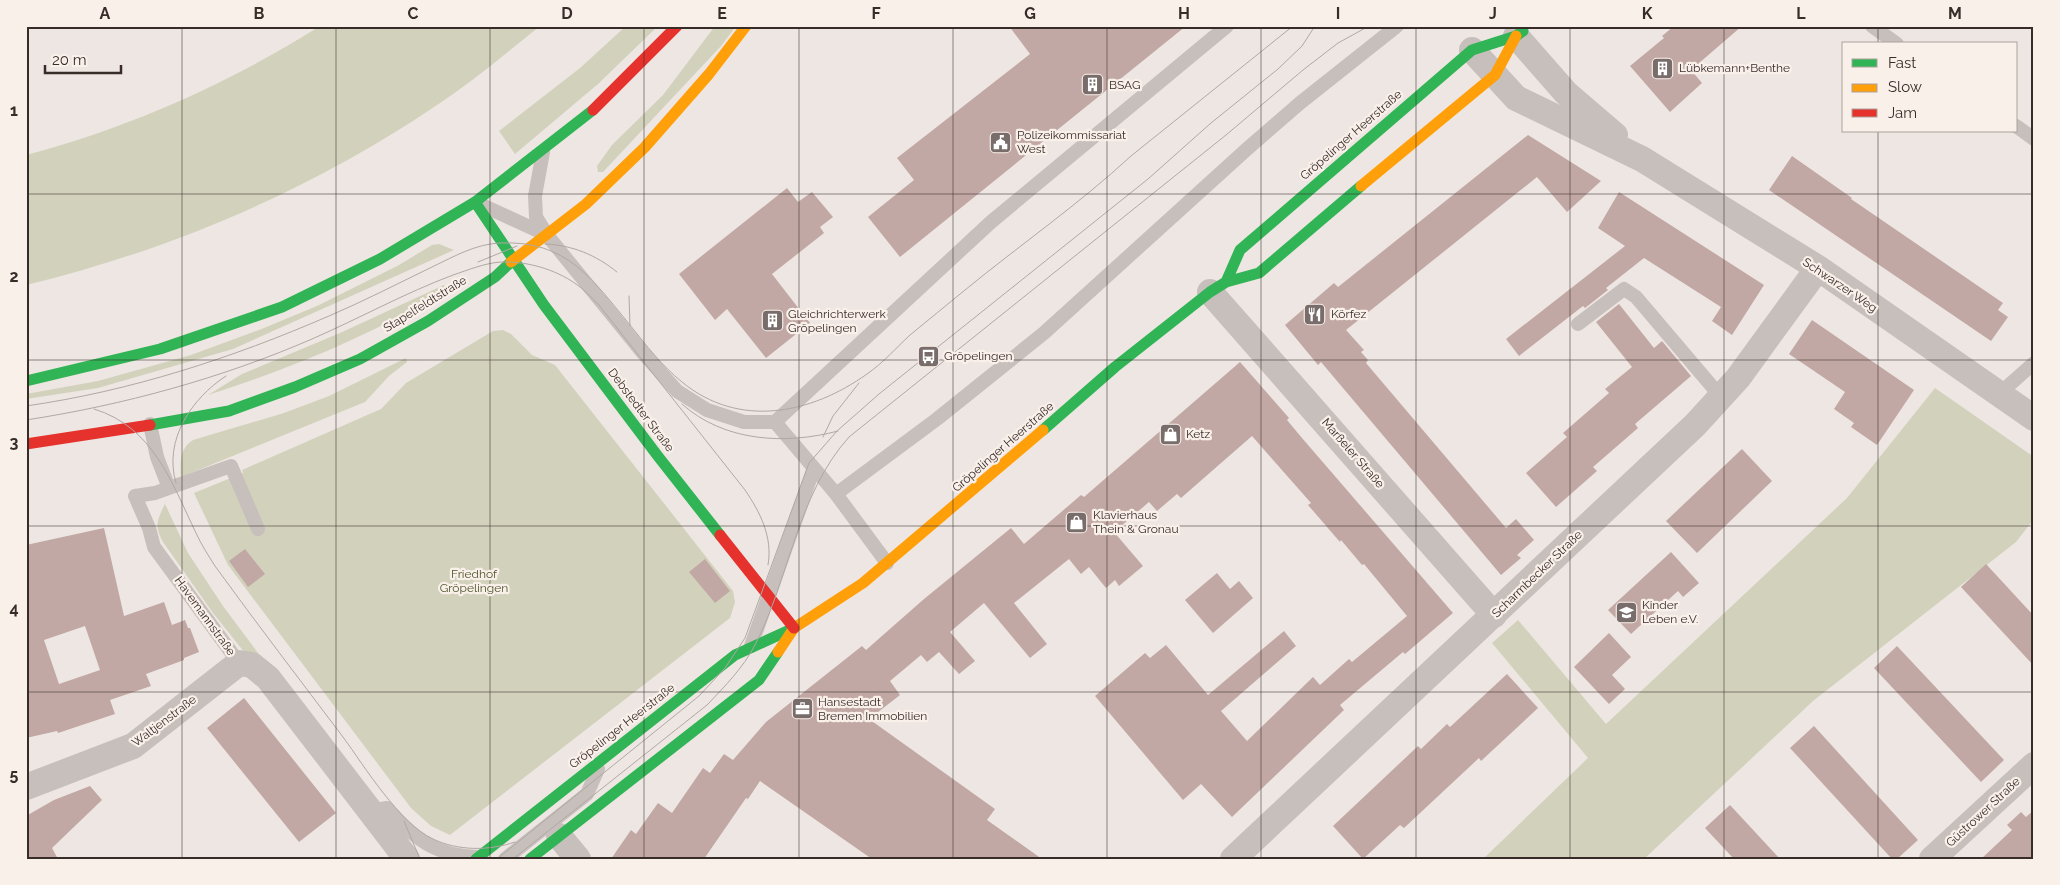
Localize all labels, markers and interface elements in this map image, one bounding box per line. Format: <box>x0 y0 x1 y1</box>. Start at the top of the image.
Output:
text: A <box>100 4 111 23</box>
text: B <box>254 4 265 23</box>
text: C <box>408 4 419 23</box>
text: D <box>561 4 573 23</box>
text: E <box>717 4 727 23</box>
text: F <box>871 4 881 23</box>
text: G <box>1024 4 1036 23</box>
text: H <box>1178 4 1190 23</box>
text: I <box>1336 4 1340 23</box>
text: J <box>1489 4 1497 23</box>
text: K <box>1642 4 1653 23</box>
text: L <box>1796 4 1806 23</box>
text: M <box>1948 4 1962 23</box>
scale bar <box>45 42 121 74</box>
legend <box>1842 42 2018 132</box>
text: 20 m <box>52 51 87 69</box>
text: Fast <box>1888 54 1916 72</box>
building icon: Lübkemann+Benthe <box>1651 56 1675 80</box>
place label: Lübkemann+Benthe <box>1679 61 1790 75</box>
building icon: BSAG <box>1081 73 1105 97</box>
place label: BSAG <box>1109 78 1141 92</box>
text: Slow <box>1888 78 1922 96</box>
street label: Gröpelinger Heerstraße <box>1297 87 1405 183</box>
text: 1 <box>10 101 18 120</box>
text: Jam <box>1888 104 1917 122</box>
place label: Polizeikommissariat West <box>1017 128 1126 156</box>
public building icon: Polizeikommissariat West <box>989 130 1013 154</box>
street label: Schwarzer Weg <box>1800 255 1880 315</box>
text: 2 <box>9 267 19 286</box>
street label: Stapelfeldtstraße <box>381 273 469 335</box>
restaurant icon: Körfez <box>1303 302 1327 326</box>
place label: Gleichrichterwerk Gröpelingen <box>788 307 886 335</box>
place label: Körfez <box>1331 307 1366 321</box>
building icon: Gleichrichterwerk Gröpelingen <box>760 309 784 333</box>
bus stop icon: Gröpelingen <box>916 344 940 368</box>
place label: Gröpelingen <box>944 349 1013 363</box>
street label: Debstedter Straße <box>605 366 677 454</box>
street label: Gröpelinger Heerstraße <box>949 399 1057 495</box>
street label: Marßeler Straße <box>1319 415 1387 491</box>
shop icon: Ketz <box>1158 422 1182 446</box>
place label: Ketz <box>1186 427 1210 441</box>
text: 3 <box>10 433 19 452</box>
place label: Klavierhaus Thein & Gronau <box>1093 508 1179 536</box>
shop icon: Klavierhaus Thein & Gronau <box>1065 510 1089 534</box>
street label: Scharmbecker Straße <box>1489 528 1585 620</box>
park label: Friedhof Gröpelingen <box>440 567 508 595</box>
street label: Havemannstraße <box>172 574 238 658</box>
place label: Kinder Leben e.V. <box>1642 598 1698 626</box>
text: 4 <box>9 599 19 618</box>
school or university icon: Kinder Leben e.V. <box>1614 600 1638 624</box>
street label: Gröpelinger Heerstraße <box>567 681 677 771</box>
street label: Waltjenstraße <box>129 692 199 750</box>
place label: Hansestadt Bremen Immobilien <box>818 695 927 723</box>
office icon: Hansestadt Bremen Immobilien <box>790 697 814 721</box>
text: 5 <box>10 765 19 784</box>
street label: Güstrower Straße <box>1943 774 2023 850</box>

